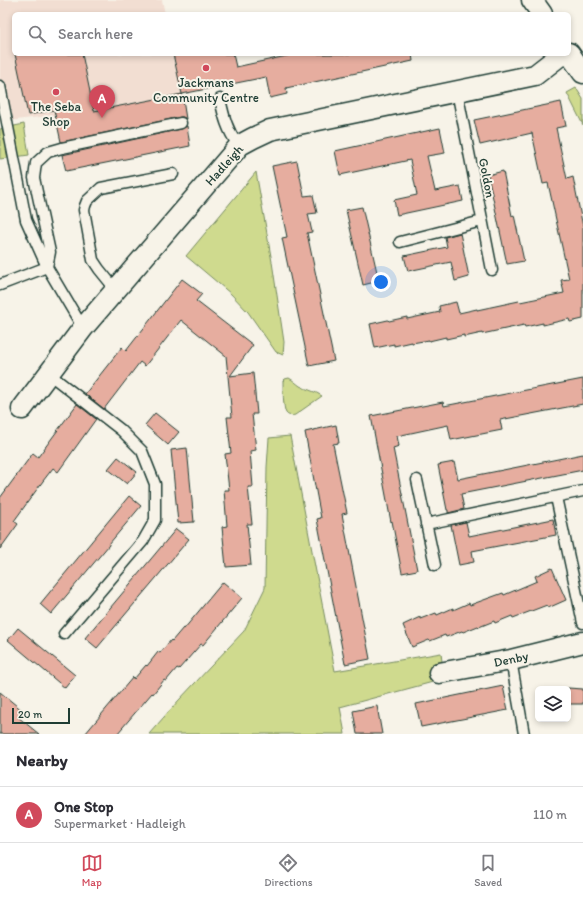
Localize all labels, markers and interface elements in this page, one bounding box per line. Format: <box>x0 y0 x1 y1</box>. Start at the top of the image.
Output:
search box <box>12 12 571 56</box>
icon: search <box>26 23 48 45</box>
text: Search here <box>58 25 133 43</box>
marker: Jackmans Community Centre <box>201 63 211 73</box>
place label: Jackmans Community Centre <box>153 75 259 105</box>
pin: A <box>89 85 115 118</box>
marker: The Seba Shop <box>51 87 61 97</box>
place label: The Seba Shop <box>31 99 81 129</box>
street label: Hadleigh <box>202 141 246 189</box>
street label: Goldon <box>476 157 498 200</box>
your location <box>371 272 391 292</box>
street label: Denby <box>492 648 530 670</box>
map controls <box>535 686 571 722</box>
button: layers <box>535 686 571 722</box>
scale bar <box>12 706 70 725</box>
text: 20 m <box>18 708 42 721</box>
text: Nearby <box>16 750 68 770</box>
text: One Stop <box>54 798 113 816</box>
text: A <box>25 807 33 822</box>
text: 110 m <box>533 807 567 822</box>
text: Supermarket · Hadleigh <box>54 816 186 831</box>
tab: Map <box>81 852 103 889</box>
tab: Directions <box>264 852 313 889</box>
tab: Saved <box>474 852 502 889</box>

